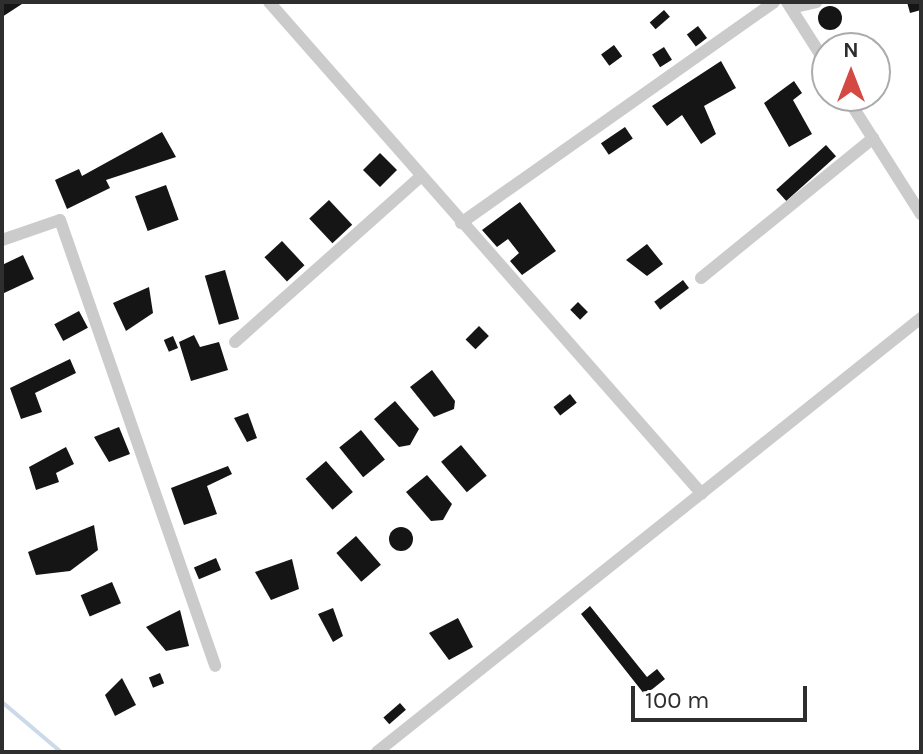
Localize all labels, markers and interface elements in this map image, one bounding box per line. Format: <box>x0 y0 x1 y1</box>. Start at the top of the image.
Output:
north arrow <box>811 32 891 112</box>
text: N <box>843 37 859 63</box>
scale bar <box>635 670 811 720</box>
text: 100 m <box>645 686 710 714</box>

